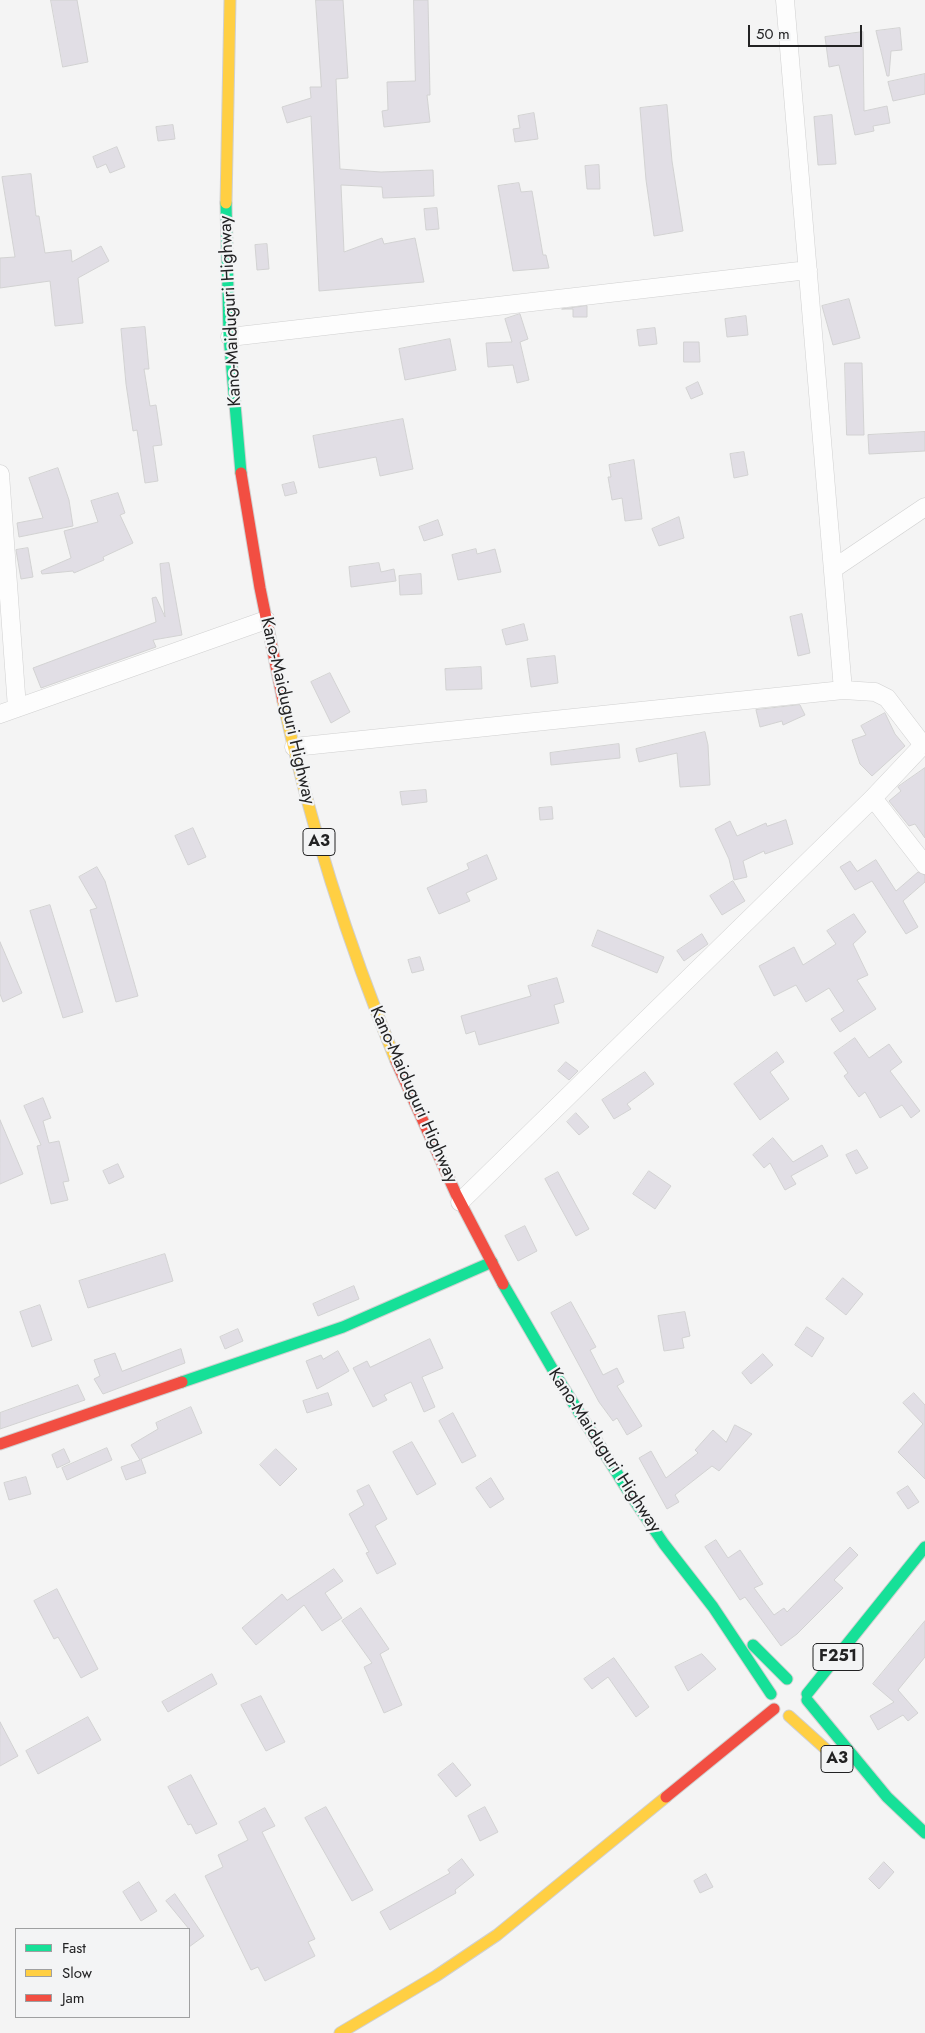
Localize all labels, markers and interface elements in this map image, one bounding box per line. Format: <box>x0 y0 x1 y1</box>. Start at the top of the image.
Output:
scale bar <box>750 15 864 47</box>
text: 50 m <box>756 23 790 45</box>
street label: Kano-Maiduguri Highway <box>215 215 247 407</box>
street label: Kano-Maiduguri Highway <box>255 615 319 807</box>
road number: A3 <box>303 829 335 856</box>
street label: Kano-Maiduguri Highway <box>364 1003 462 1187</box>
street label: Kano-Maiduguri Highway <box>543 1365 665 1537</box>
road number: F251 <box>813 1644 863 1670</box>
road number: A3 <box>821 1746 853 1772</box>
legend <box>15 1928 190 2018</box>
text: Fast <box>62 1937 86 1959</box>
text: Slow <box>62 1962 92 1984</box>
text: Jam <box>62 1987 85 2009</box>

